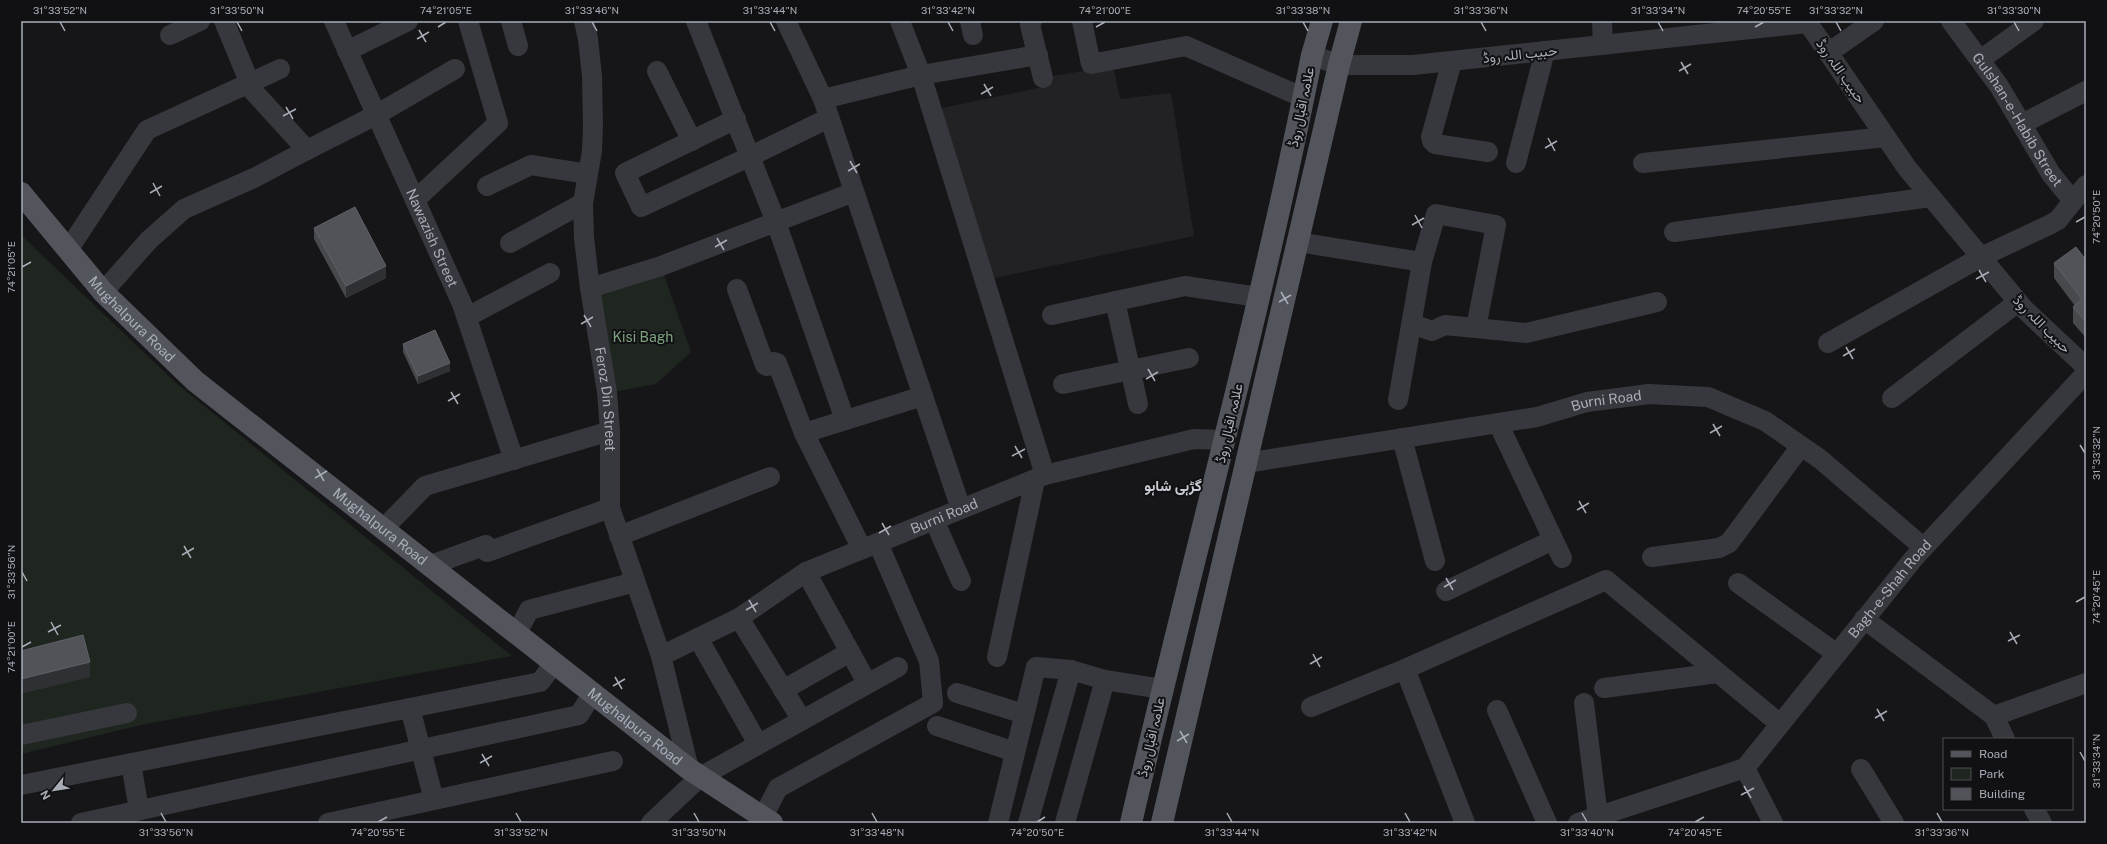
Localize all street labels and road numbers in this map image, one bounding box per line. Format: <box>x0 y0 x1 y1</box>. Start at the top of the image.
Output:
street label: حبیب اللہ روڈ <box>1812 36 1869 107</box>
street label: حبیب اللہ روڈ <box>1482 42 1558 67</box>
street label: Gulshan-e-Habib Street <box>1969 50 2066 190</box>
street label: علامہ اقبال روڈ <box>1285 66 1319 149</box>
street label: Nawazish Street <box>403 186 461 290</box>
street label: Mughalpura Road <box>85 273 178 365</box>
street label: حبیب اللہ روڈ <box>2009 292 2074 357</box>
street label: Feroz Din Street <box>592 346 618 451</box>
street label: علامہ اقبال روڈ <box>1212 382 1248 465</box>
street label: Burni Road <box>1569 387 1642 414</box>
street label: Mughalpura Road <box>330 485 430 568</box>
street label: Burni Road <box>908 495 980 537</box>
street label: Bagh-e-Shah Road <box>1845 537 1935 641</box>
street label: Mughalpura Road <box>585 685 685 768</box>
street label: علامہ اقبال روڈ <box>1134 696 1170 779</box>

